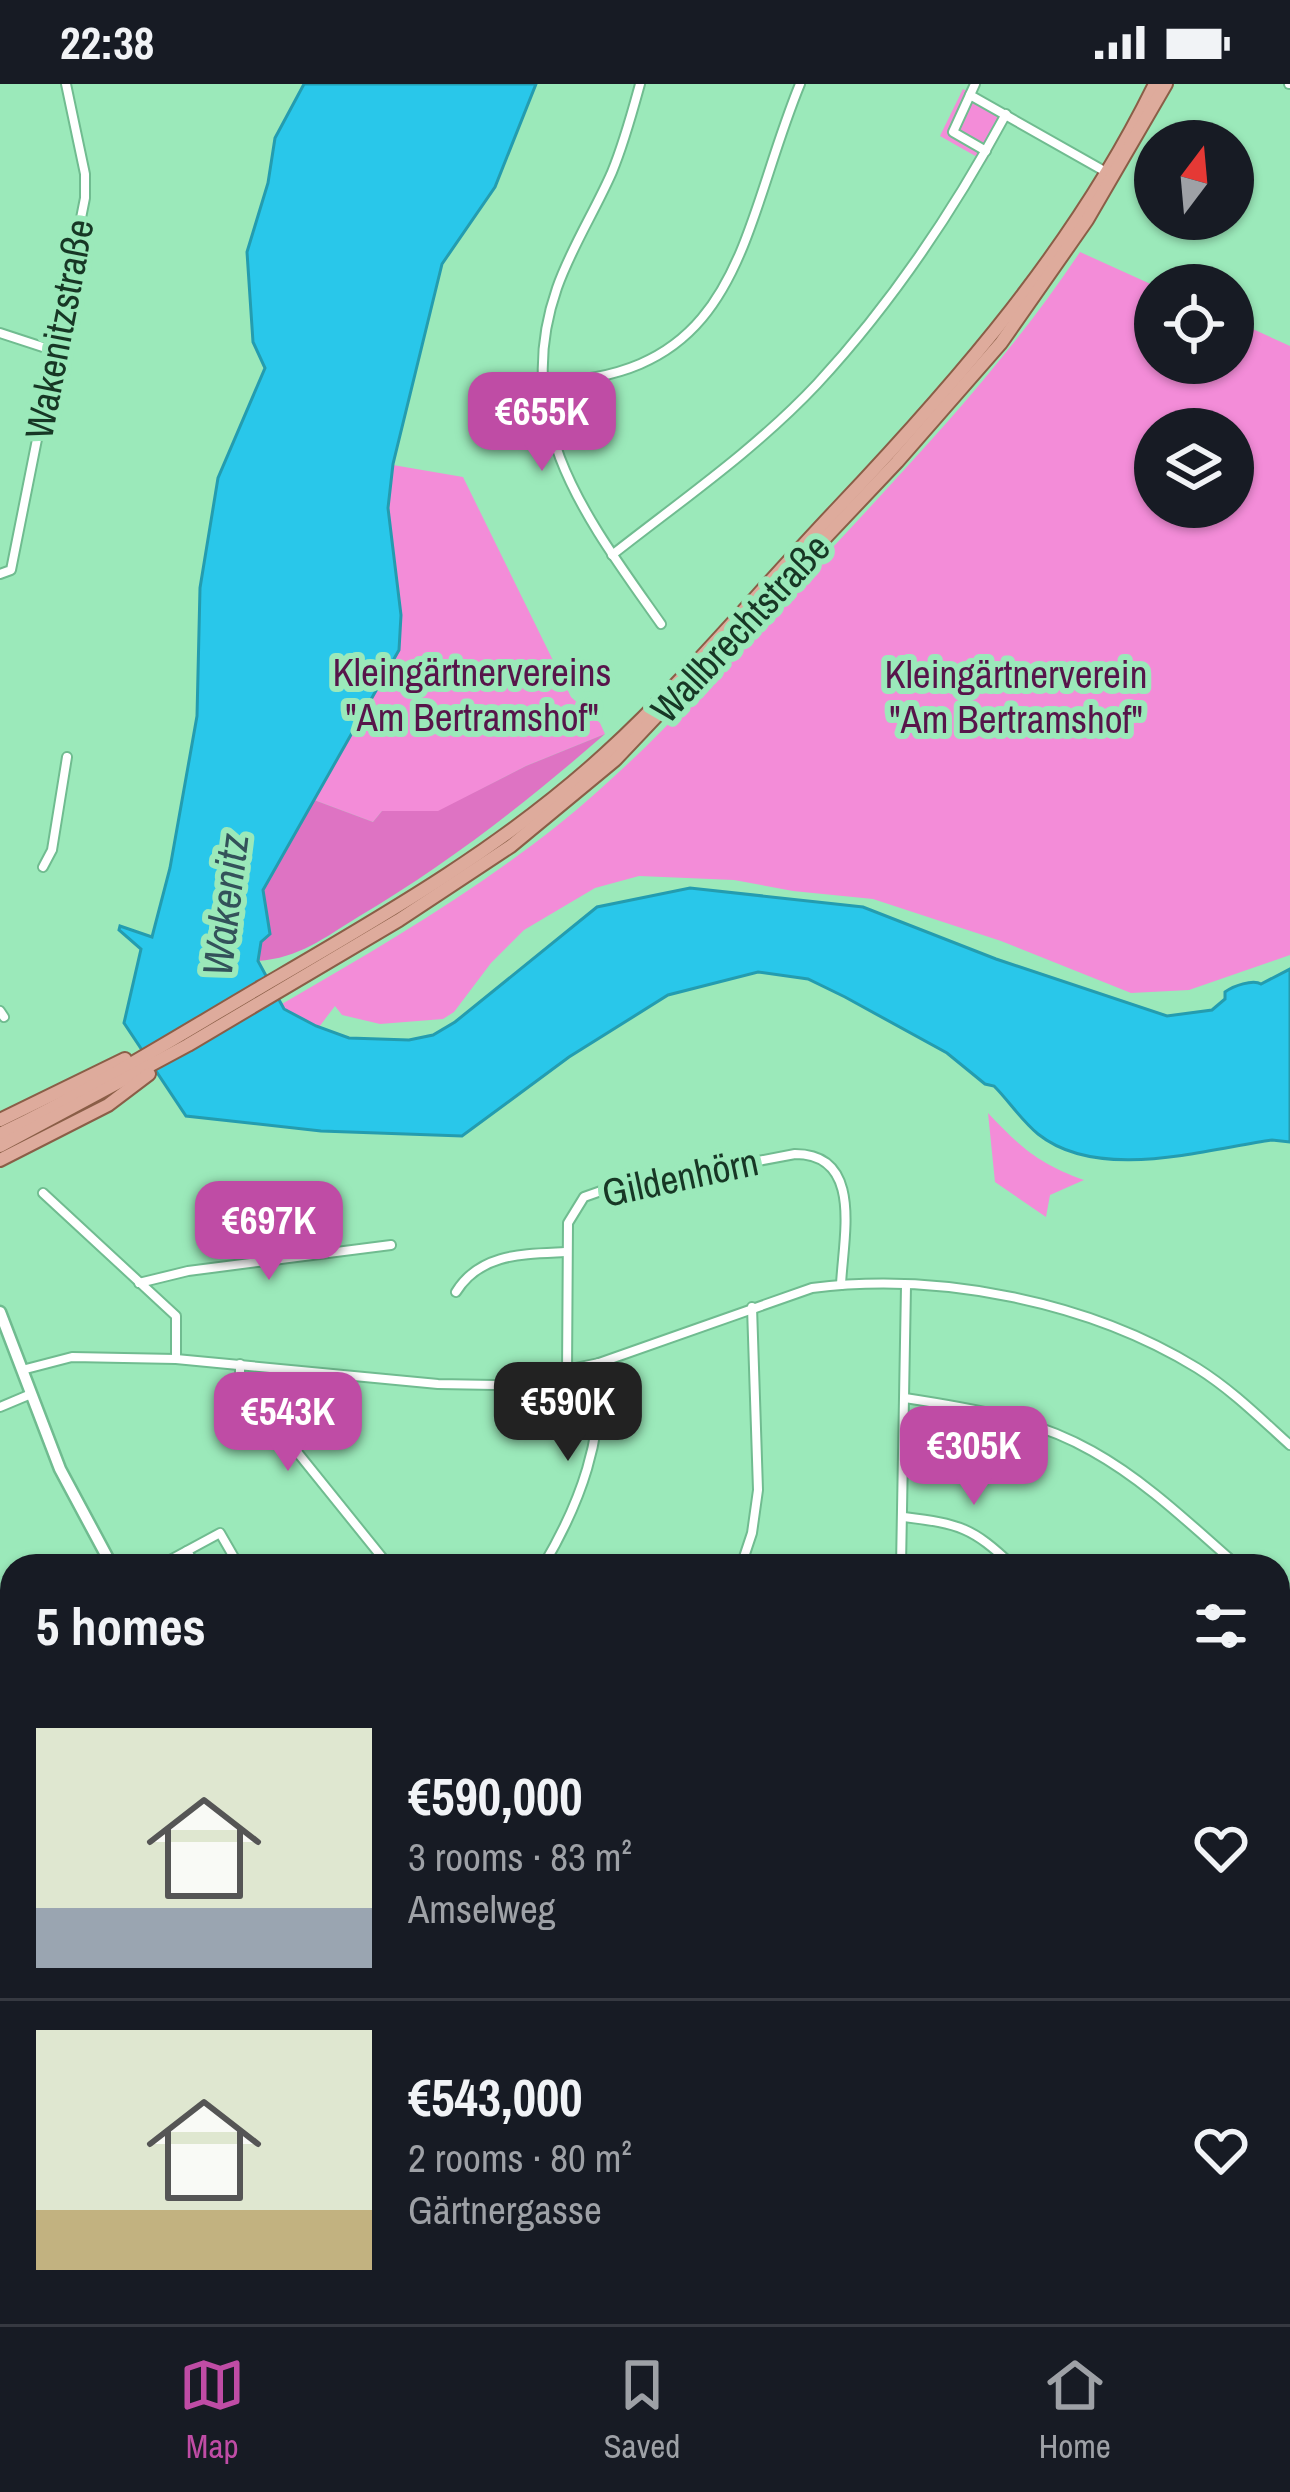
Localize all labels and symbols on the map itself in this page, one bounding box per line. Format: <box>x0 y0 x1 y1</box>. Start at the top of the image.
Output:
north arrow <box>1134 120 1254 240</box>
street label: Wakenitzstraße <box>12 215 106 443</box>
pin: €655K <box>458 372 626 474</box>
street label: Wallbrechtstraße <box>639 522 841 734</box>
park label: Kleingärtnervereins "Am Bertramshof" <box>332 646 612 743</box>
park label: Kleingärtnerverein "Am Bertramshof" <box>884 648 1148 745</box>
water label: Wakenitz <box>189 830 262 979</box>
street label: Gildenhörn <box>597 1135 763 1219</box>
pin: €697K <box>185 1181 353 1283</box>
pin: €590K <box>484 1362 652 1464</box>
pin: €543K <box>204 1372 372 1474</box>
pin: €305K <box>890 1406 1058 1508</box>

